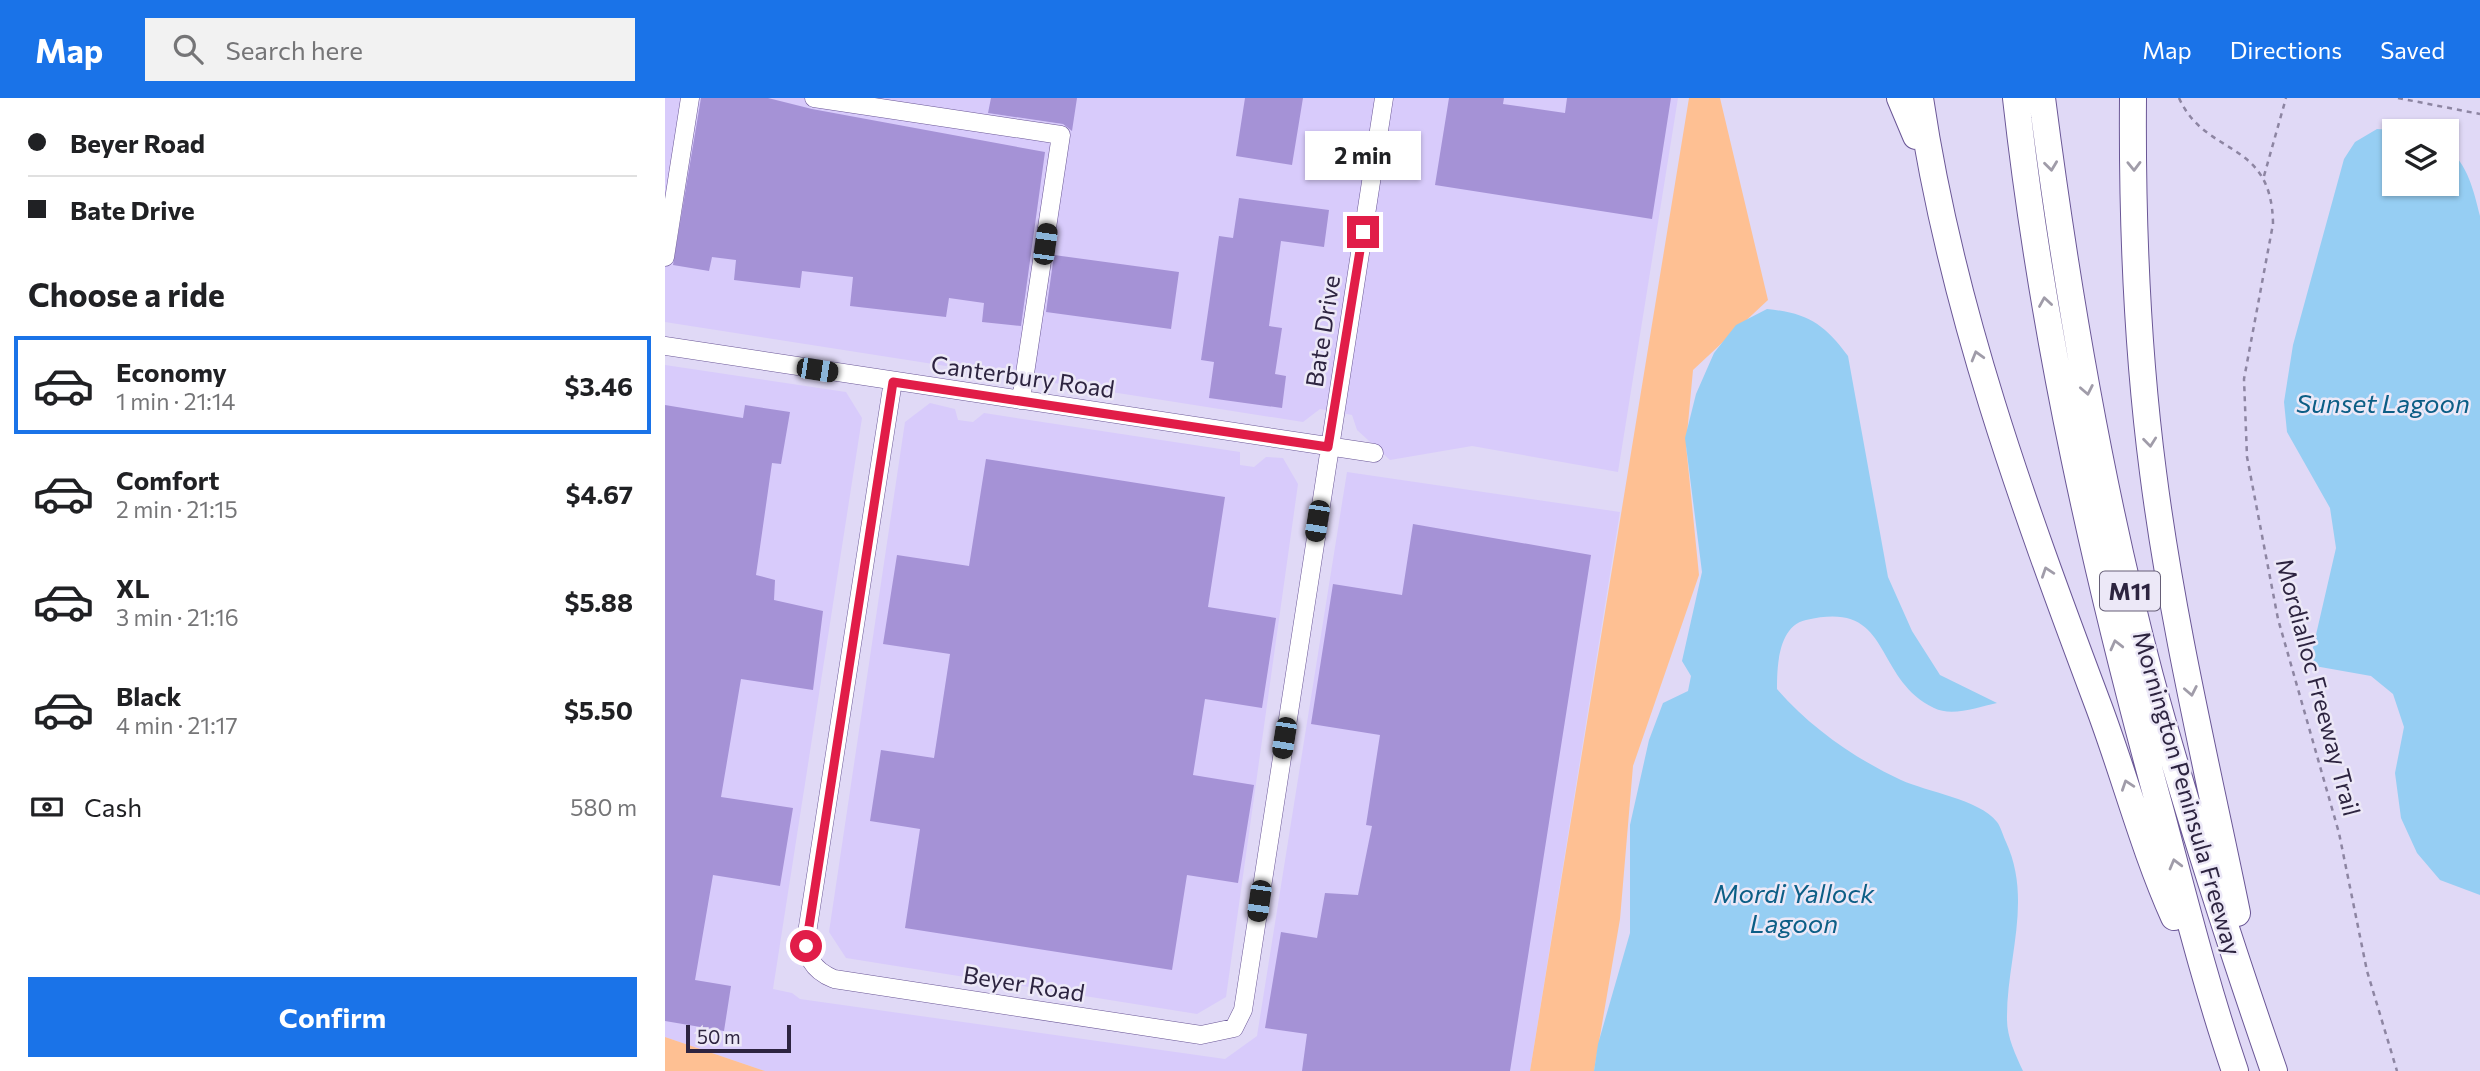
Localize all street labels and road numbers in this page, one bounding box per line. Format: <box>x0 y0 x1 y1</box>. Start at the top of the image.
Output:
street label: Bate Drive <box>1299 273 1345 389</box>
street label: Canterbury Road <box>929 349 1117 403</box>
street label: Mordialloc Freeway Trail <box>2271 555 2367 819</box>
road number: M11 <box>2100 572 2160 610</box>
street label: Mornington Peninsula Freeway <box>2128 628 2248 958</box>
street label: Beyer Road <box>961 959 1087 1007</box>

